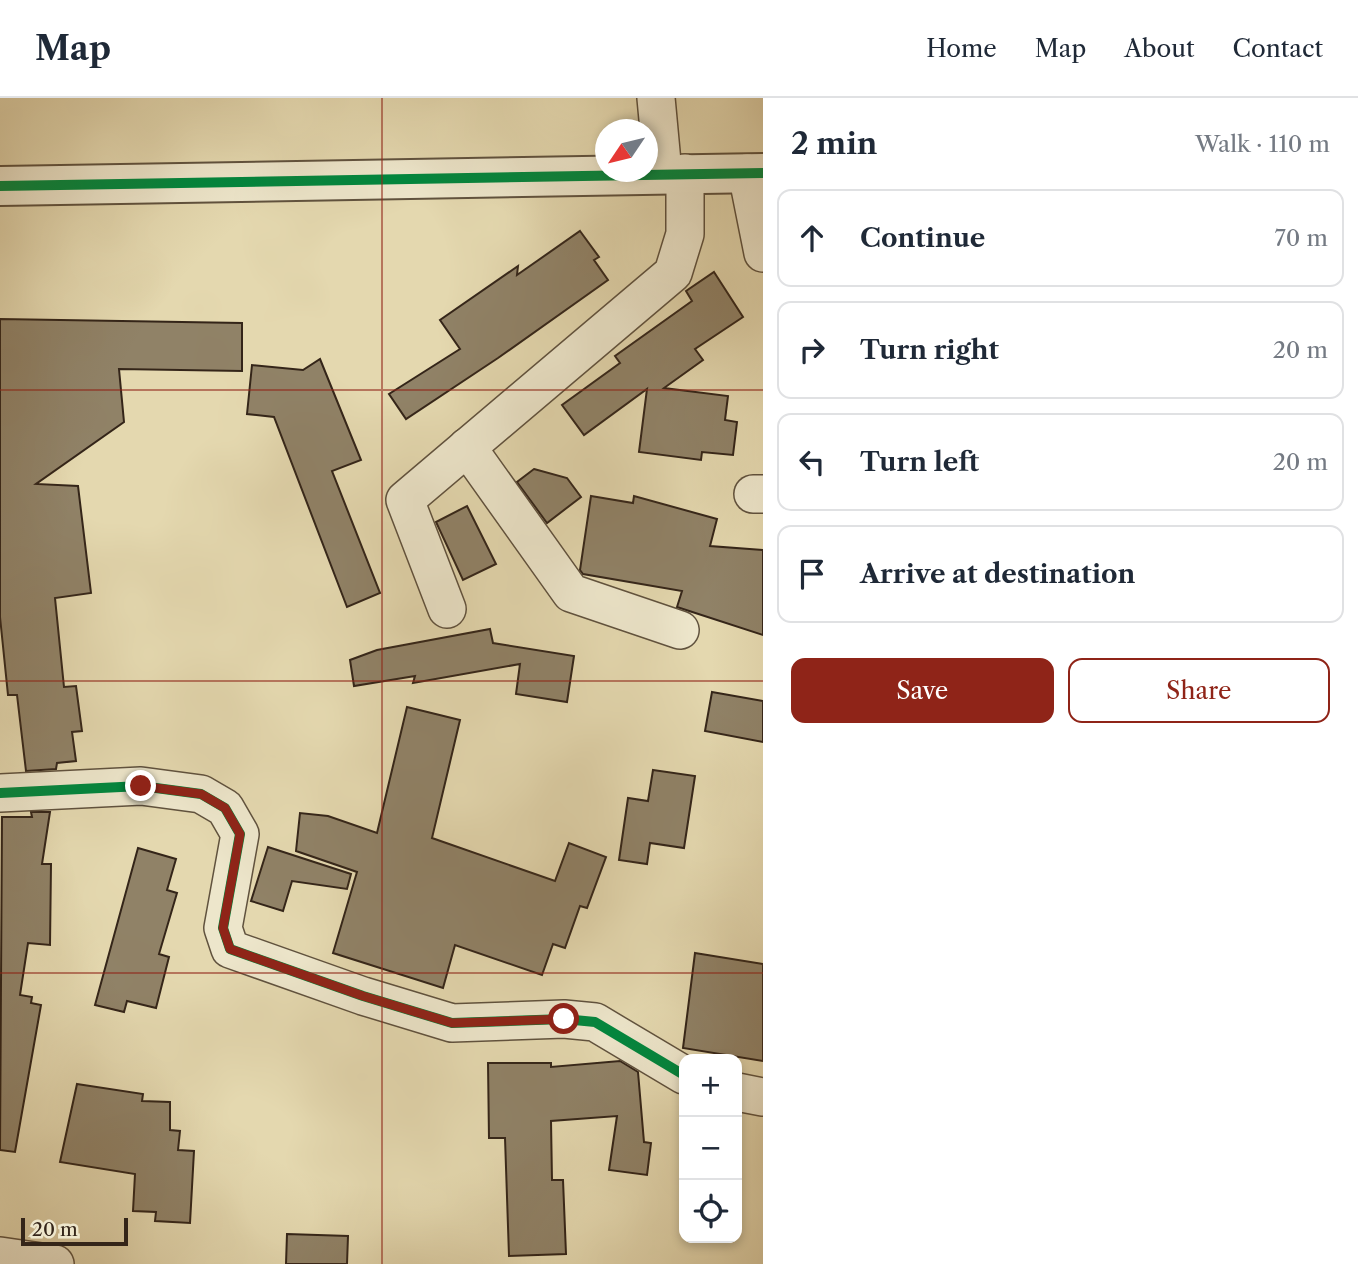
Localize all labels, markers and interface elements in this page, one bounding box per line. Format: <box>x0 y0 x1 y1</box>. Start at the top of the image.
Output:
text: Map <box>35 28 111 69</box>
text: Home <box>926 34 997 63</box>
text: Map <box>1035 34 1086 63</box>
text: About <box>1124 34 1195 63</box>
text: Contact <box>1233 34 1323 63</box>
north arrow <box>595 119 658 182</box>
text: 2 min <box>791 125 877 162</box>
text: Walk · 110 m <box>1195 130 1330 158</box>
icon: ahead <box>793 219 831 257</box>
text: Continue <box>860 222 985 254</box>
text: 70 m <box>1275 224 1328 252</box>
icon: right <box>793 331 831 369</box>
text: Turn right <box>860 334 999 366</box>
text: 20 m <box>1273 336 1328 364</box>
icon: left <box>793 443 831 481</box>
text: Turn left <box>860 446 979 478</box>
text: 20 m <box>1273 448 1328 476</box>
icon: arrive <box>793 555 831 593</box>
text: Arrive at destination <box>860 558 1135 590</box>
button: Save <box>791 658 1054 723</box>
button: Share <box>1068 658 1330 723</box>
route end <box>125 770 156 801</box>
route start <box>548 1003 579 1034</box>
map controls <box>679 1054 742 1243</box>
button: + <box>679 1054 742 1117</box>
button: − <box>679 1117 742 1180</box>
button: locate <box>679 1180 742 1243</box>
scale bar <box>21 1215 128 1247</box>
text: 20 m <box>32 1218 78 1241</box>

